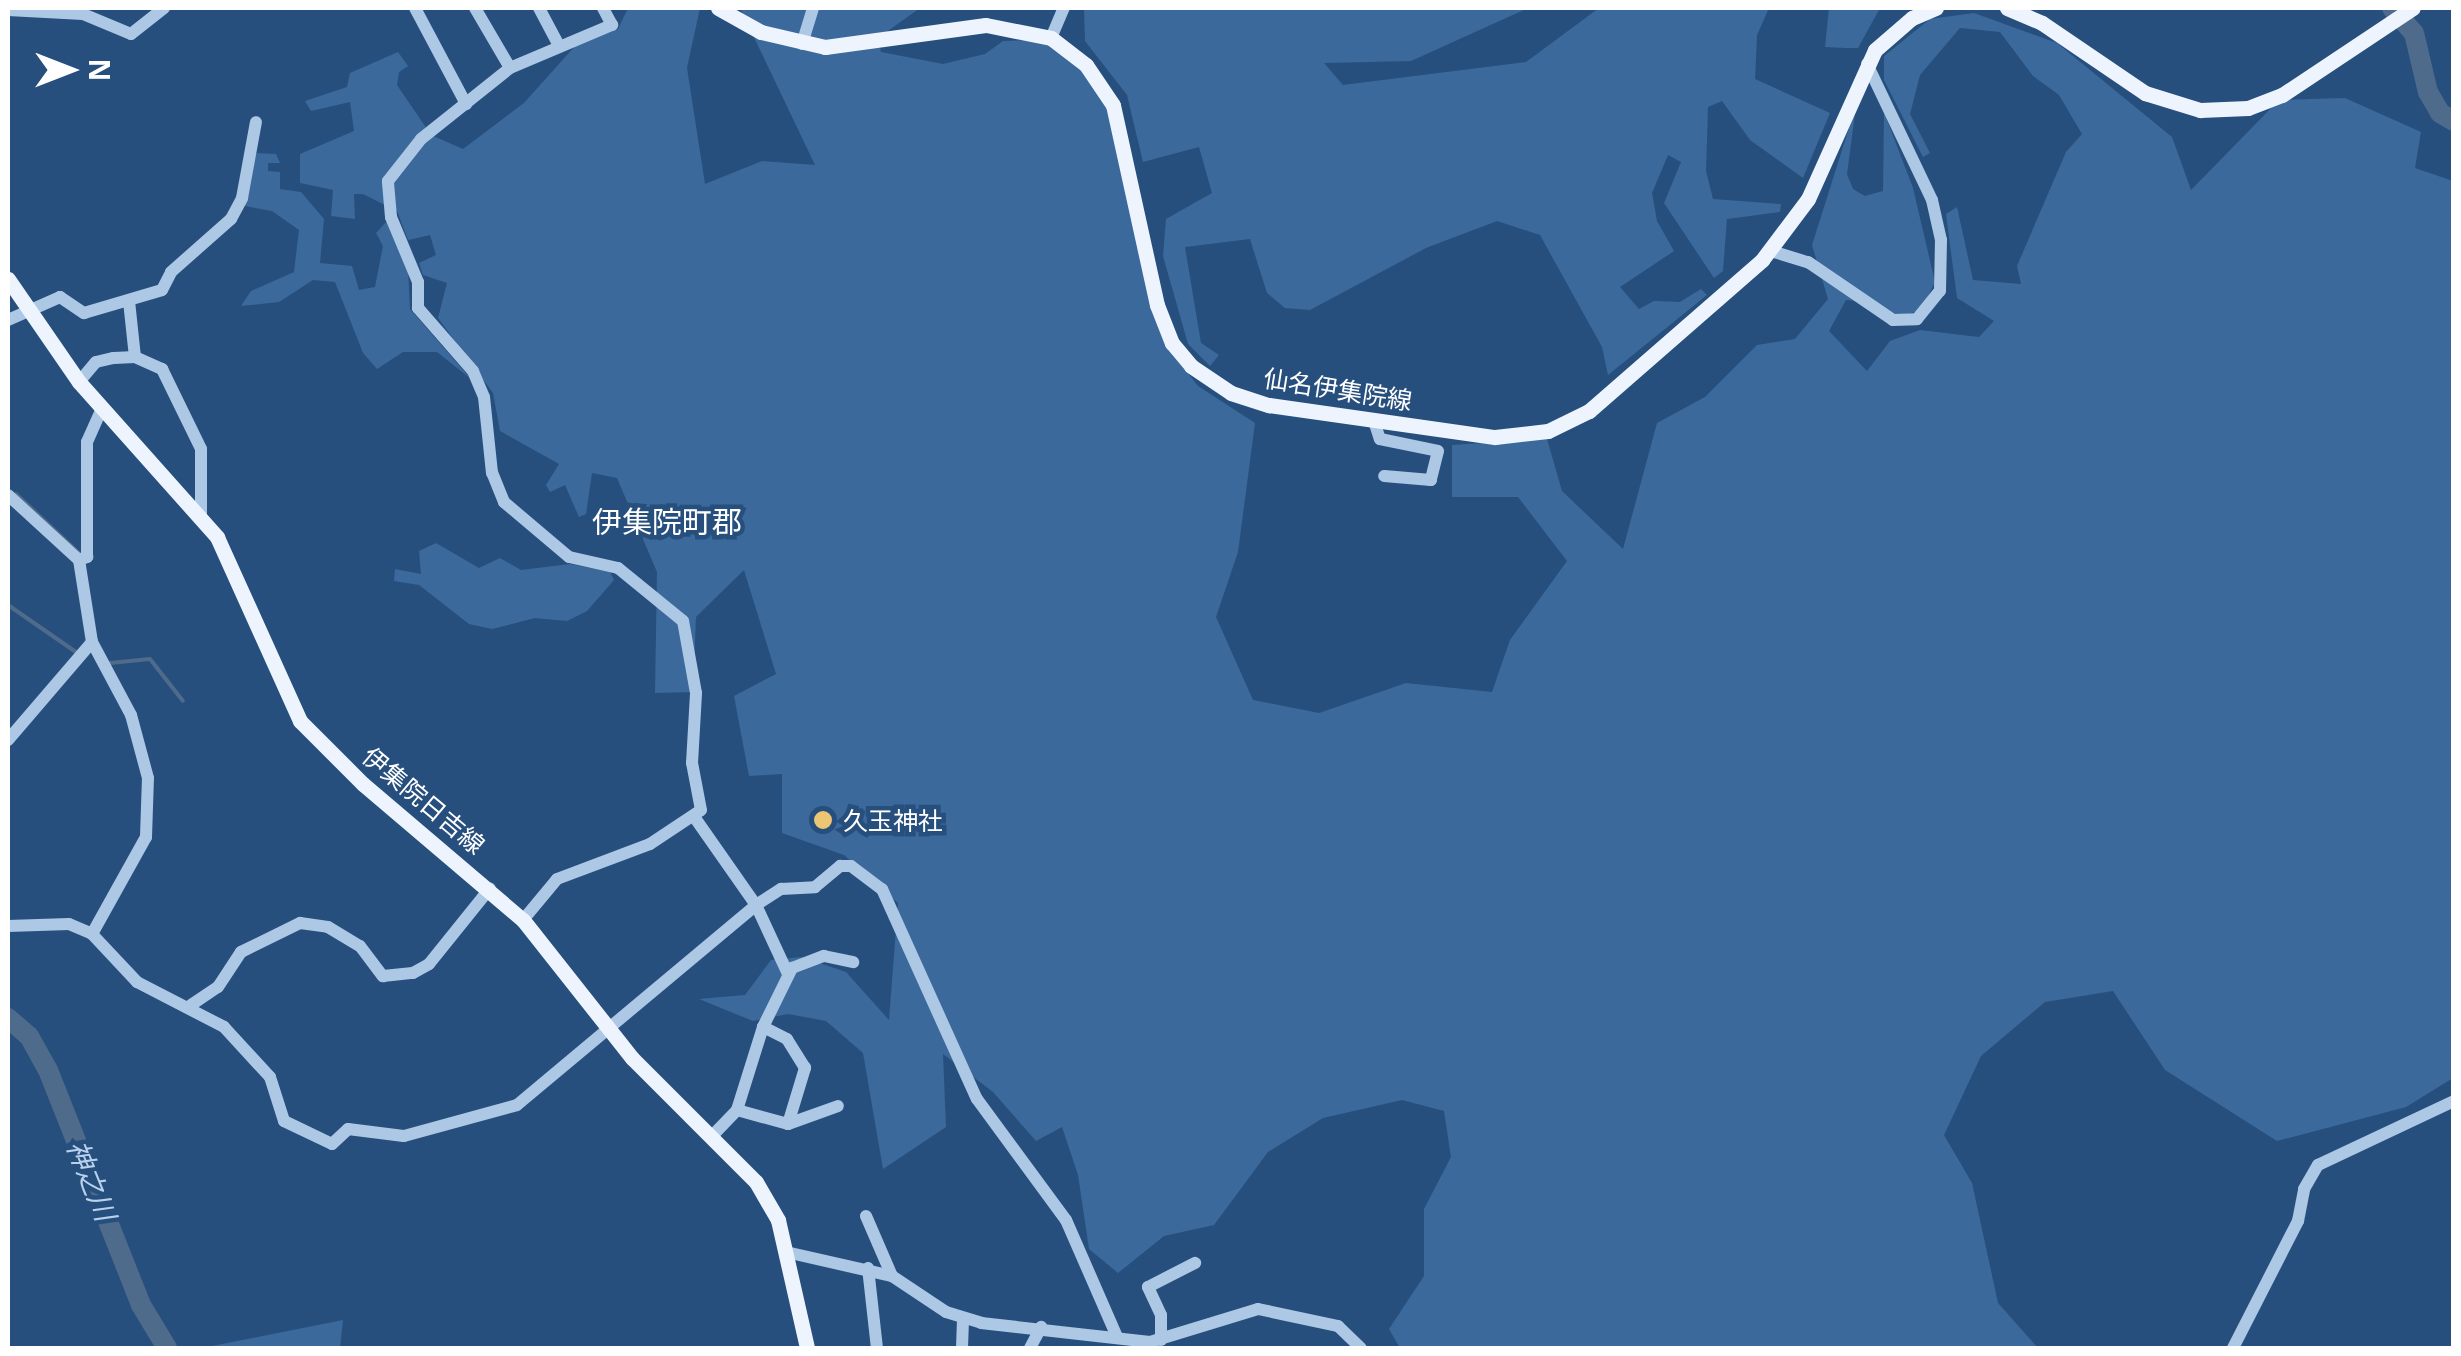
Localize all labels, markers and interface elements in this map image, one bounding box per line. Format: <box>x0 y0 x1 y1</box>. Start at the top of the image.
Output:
north arrow <box>20 20 120 120</box>
text: N <box>81 59 119 81</box>
street label: 仙名伊集院線 <box>1262 362 1414 416</box>
district label: 伊集院町郡 <box>592 504 742 540</box>
street label: 伊集院日吉線 <box>357 740 491 860</box>
place label: 久玉神社 <box>843 805 943 835</box>
marker: 久玉神社 <box>812 809 834 831</box>
water label: 神之川 <box>61 1135 123 1225</box>

